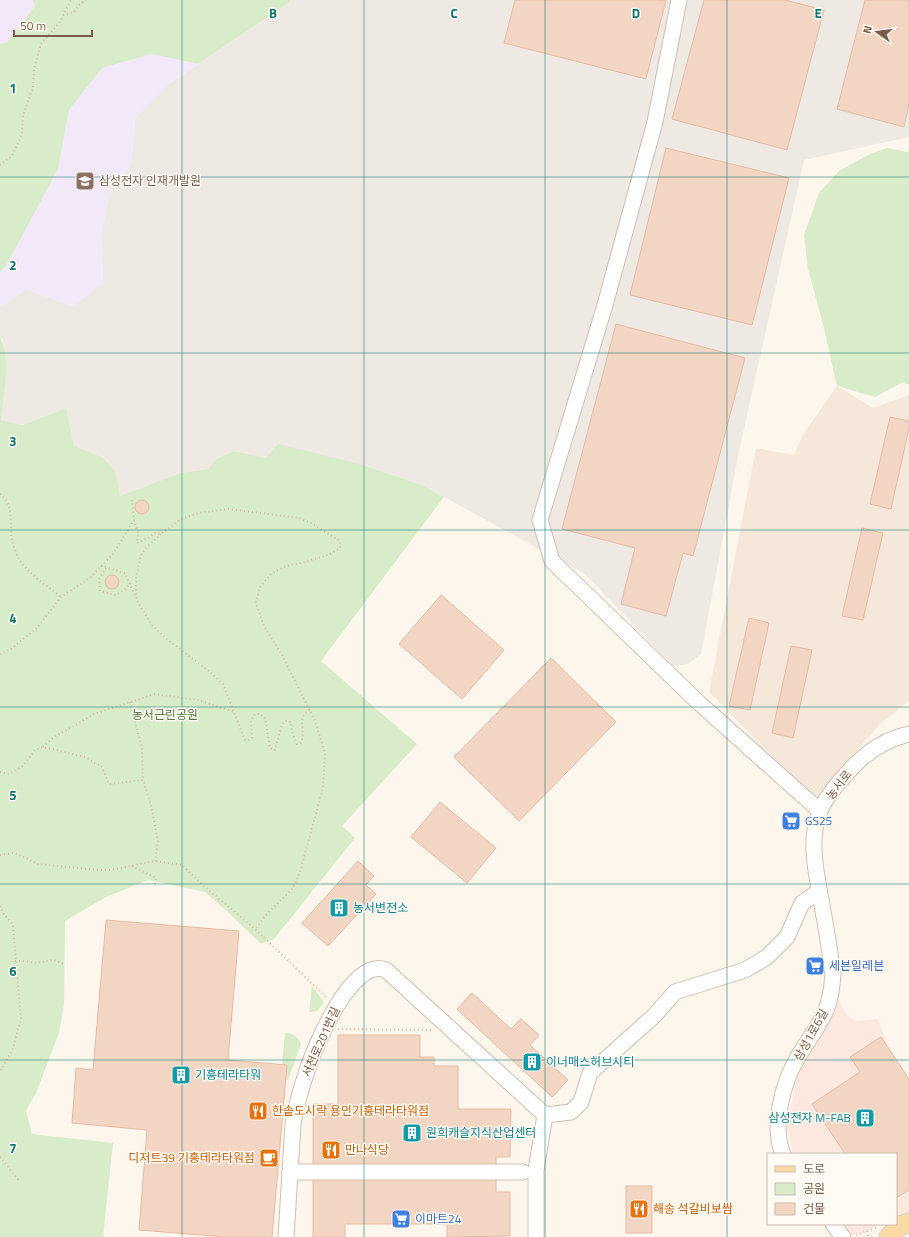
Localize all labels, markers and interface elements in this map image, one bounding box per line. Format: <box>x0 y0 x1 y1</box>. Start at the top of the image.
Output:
text: B <box>269 3 277 23</box>
text: C <box>450 3 458 23</box>
text: D <box>632 3 640 23</box>
text: E <box>814 3 822 23</box>
scale bar <box>14 12 92 38</box>
north arrow <box>857 12 897 52</box>
text: 50 m <box>20 16 46 35</box>
text: N <box>859 24 876 35</box>
text: 1 <box>9 78 17 98</box>
school or university icon: 삼성전자 인재개발원 <box>74 170 96 192</box>
place label: 삼성전자 인재개발원 <box>99 171 201 190</box>
text: 2 <box>9 255 17 275</box>
text: 3 <box>9 431 17 451</box>
text: 4 <box>9 608 17 628</box>
park label: 농서근린공원 <box>132 705 198 724</box>
street label: 농서로 <box>821 766 856 804</box>
text: 5 <box>9 785 17 805</box>
supermarket icon: GS25 <box>780 810 802 832</box>
place label: GS25 <box>805 811 833 830</box>
building icon: 농서변전소 <box>328 897 350 919</box>
place label: 농서변전소 <box>353 898 408 917</box>
supermarket icon: 세븐일레븐 <box>804 955 826 977</box>
place label: 세븐일레븐 <box>829 956 884 975</box>
text: 6 <box>9 961 17 981</box>
street label: 서천로201번길 <box>297 1004 345 1080</box>
street label: 삼성1로6길 <box>788 1005 833 1065</box>
building icon: 이너매스허브시티 <box>521 1051 543 1073</box>
place label: 이너매스허브시티 <box>546 1052 634 1071</box>
building icon: 기흥테라타워 <box>170 1064 192 1086</box>
place label: 기흥테라타워 <box>195 1065 261 1084</box>
restaurant icon: 한솥도시락 용인기흥테라타워점 <box>247 1100 269 1122</box>
place label: 한솥도시락 용인기흥테라타워점 <box>272 1101 429 1120</box>
building icon: 삼성전자 M-FAB <box>854 1107 876 1129</box>
place label: 삼성전자 M-FAB <box>768 1108 851 1127</box>
building icon: 원희캐슬지식산업센터 <box>401 1122 423 1144</box>
place label: 원희캐슬지식산업센터 <box>426 1123 536 1142</box>
text: 7 <box>9 1138 17 1158</box>
restaurant icon: 만나식당 <box>320 1139 342 1161</box>
place label: 만나식당 <box>345 1140 389 1159</box>
cafe icon: 디저트39 기흥테라타워점 <box>258 1147 280 1169</box>
place label: 디저트39 기흥테라타워점 <box>129 1148 255 1167</box>
legend <box>767 1153 897 1225</box>
text: 도로 <box>803 1159 825 1178</box>
text: 공원 <box>803 1179 825 1198</box>
restaurant icon: 해송 석갈비보쌈 <box>628 1198 650 1220</box>
place label: 해송 석갈비보쌈 <box>653 1199 733 1218</box>
text: 건물 <box>803 1199 825 1218</box>
supermarket icon: 이마트24 <box>390 1208 412 1230</box>
place label: 이마트24 <box>415 1209 462 1228</box>

